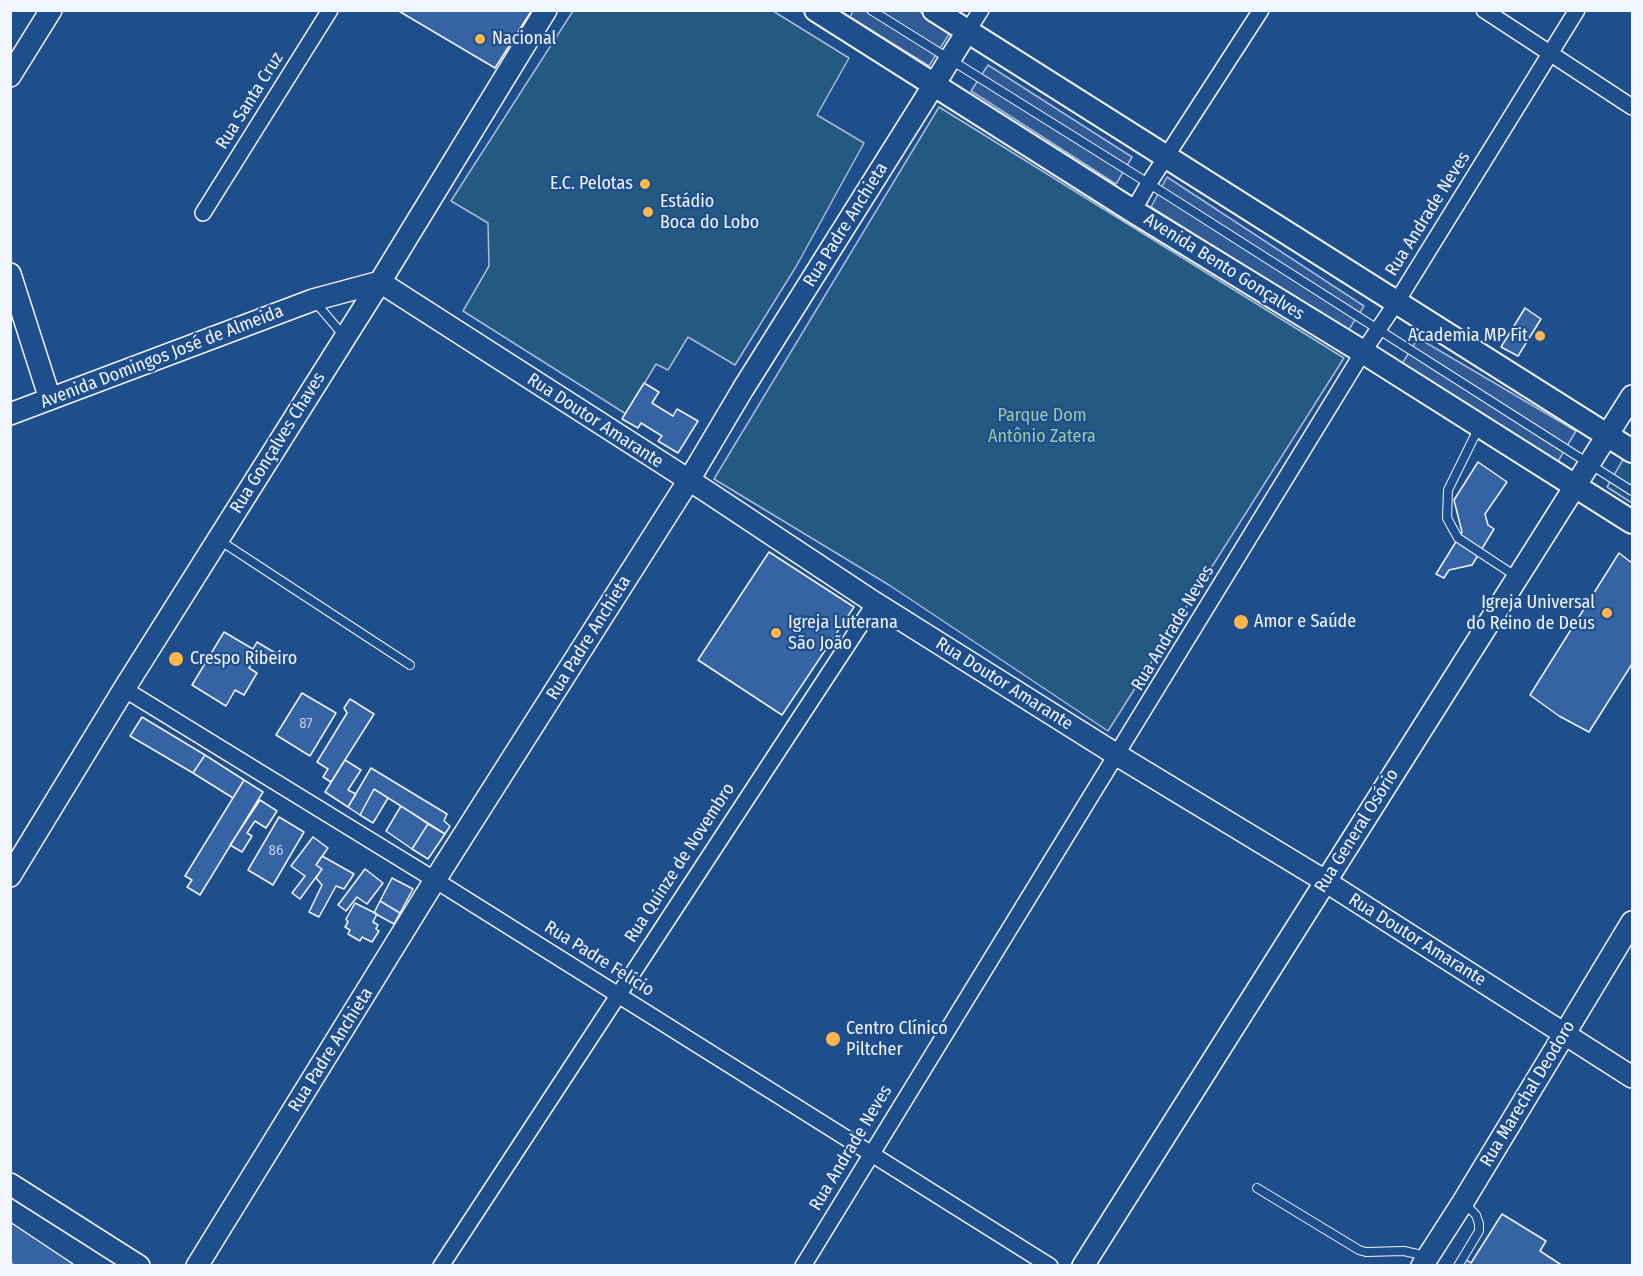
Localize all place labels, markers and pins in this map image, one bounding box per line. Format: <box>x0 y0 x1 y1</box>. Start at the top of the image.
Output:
place label: Nacional <box>492 28 556 50</box>
marker: Nacional <box>473 32 487 46</box>
place label: E.C. Pelotas <box>550 173 633 195</box>
marker: E.C. Pelotas <box>638 177 652 191</box>
place label: Estádio Boca do Lobo <box>660 191 759 234</box>
marker: Estádio Boca do Lobo <box>641 205 655 219</box>
place label: Academia MP Fit <box>1408 325 1528 347</box>
marker: Academia MP Fit <box>1533 329 1547 343</box>
place label: Igreja Universal do Reino de Deus <box>1466 592 1595 634</box>
marker: Igreja Universal do Reino de Deus <box>1600 606 1614 620</box>
place label: Amor e Saúde <box>1254 611 1356 633</box>
place label: Igreja Luterana São João <box>788 612 898 654</box>
marker: Amor e Saúde <box>1232 613 1250 631</box>
marker: Igreja Luterana São João <box>769 626 783 640</box>
place label: Crespo Ribeiro <box>190 648 297 670</box>
marker: Crespo Ribeiro <box>167 650 185 668</box>
place label: Centro Clínico Piltcher <box>846 1018 948 1060</box>
marker: Centro Clínico Piltcher <box>824 1030 842 1048</box>

